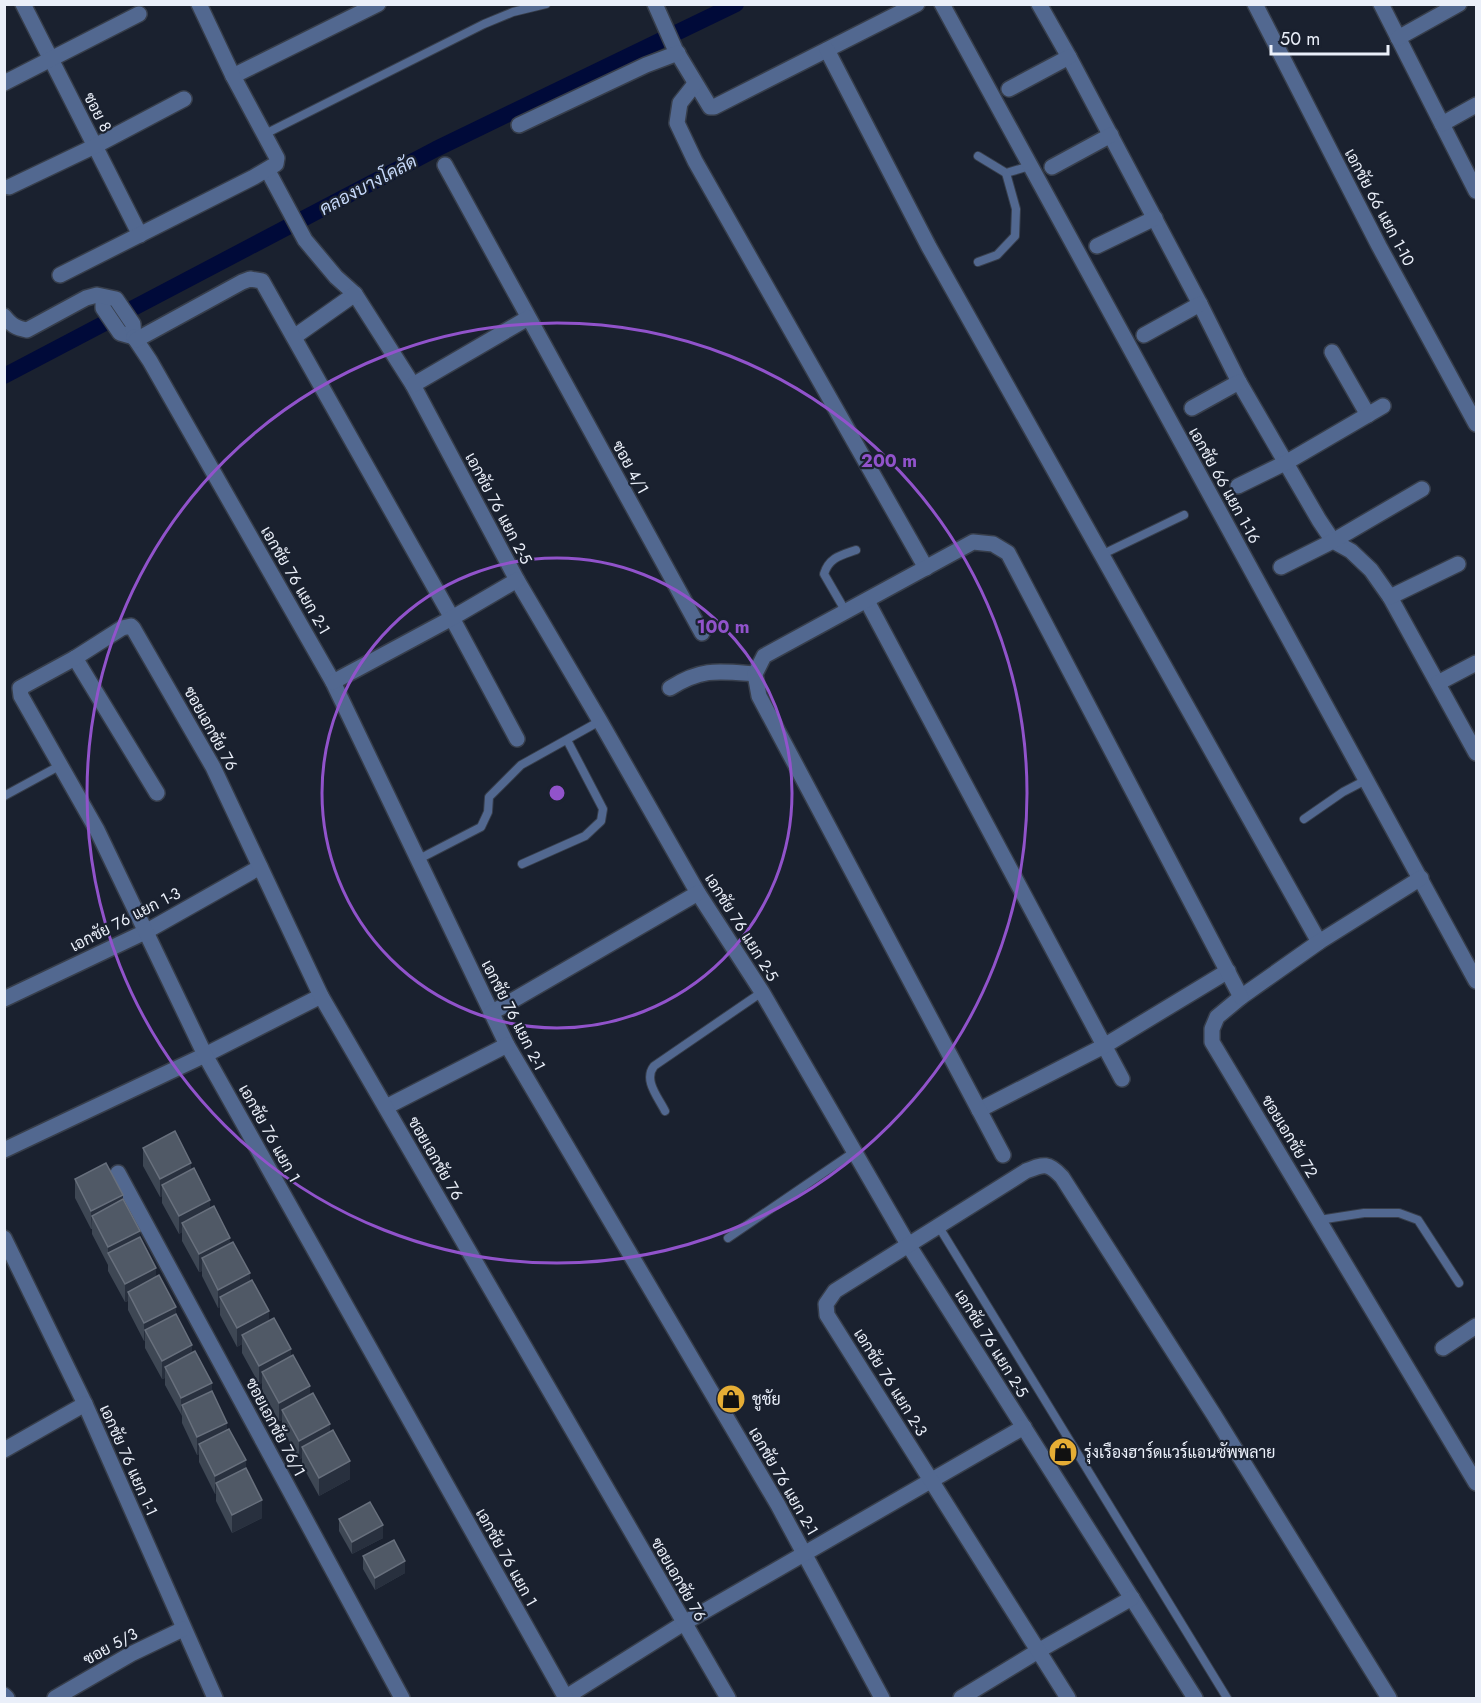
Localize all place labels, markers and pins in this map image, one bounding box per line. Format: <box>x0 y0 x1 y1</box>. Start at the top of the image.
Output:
centre of rings <box>547 783 567 803</box>
shop icon: ชูชัย <box>715 1383 747 1415</box>
place label: ชูชัย <box>752 1388 781 1411</box>
shop icon: รุ่งเรืองฮาร์ดแวร์แอนซัพพลาย <box>1047 1436 1079 1468</box>
place label: รุ่งเรืองฮาร์ดแวร์แอนซัพพลาย <box>1084 1440 1276 1464</box>

